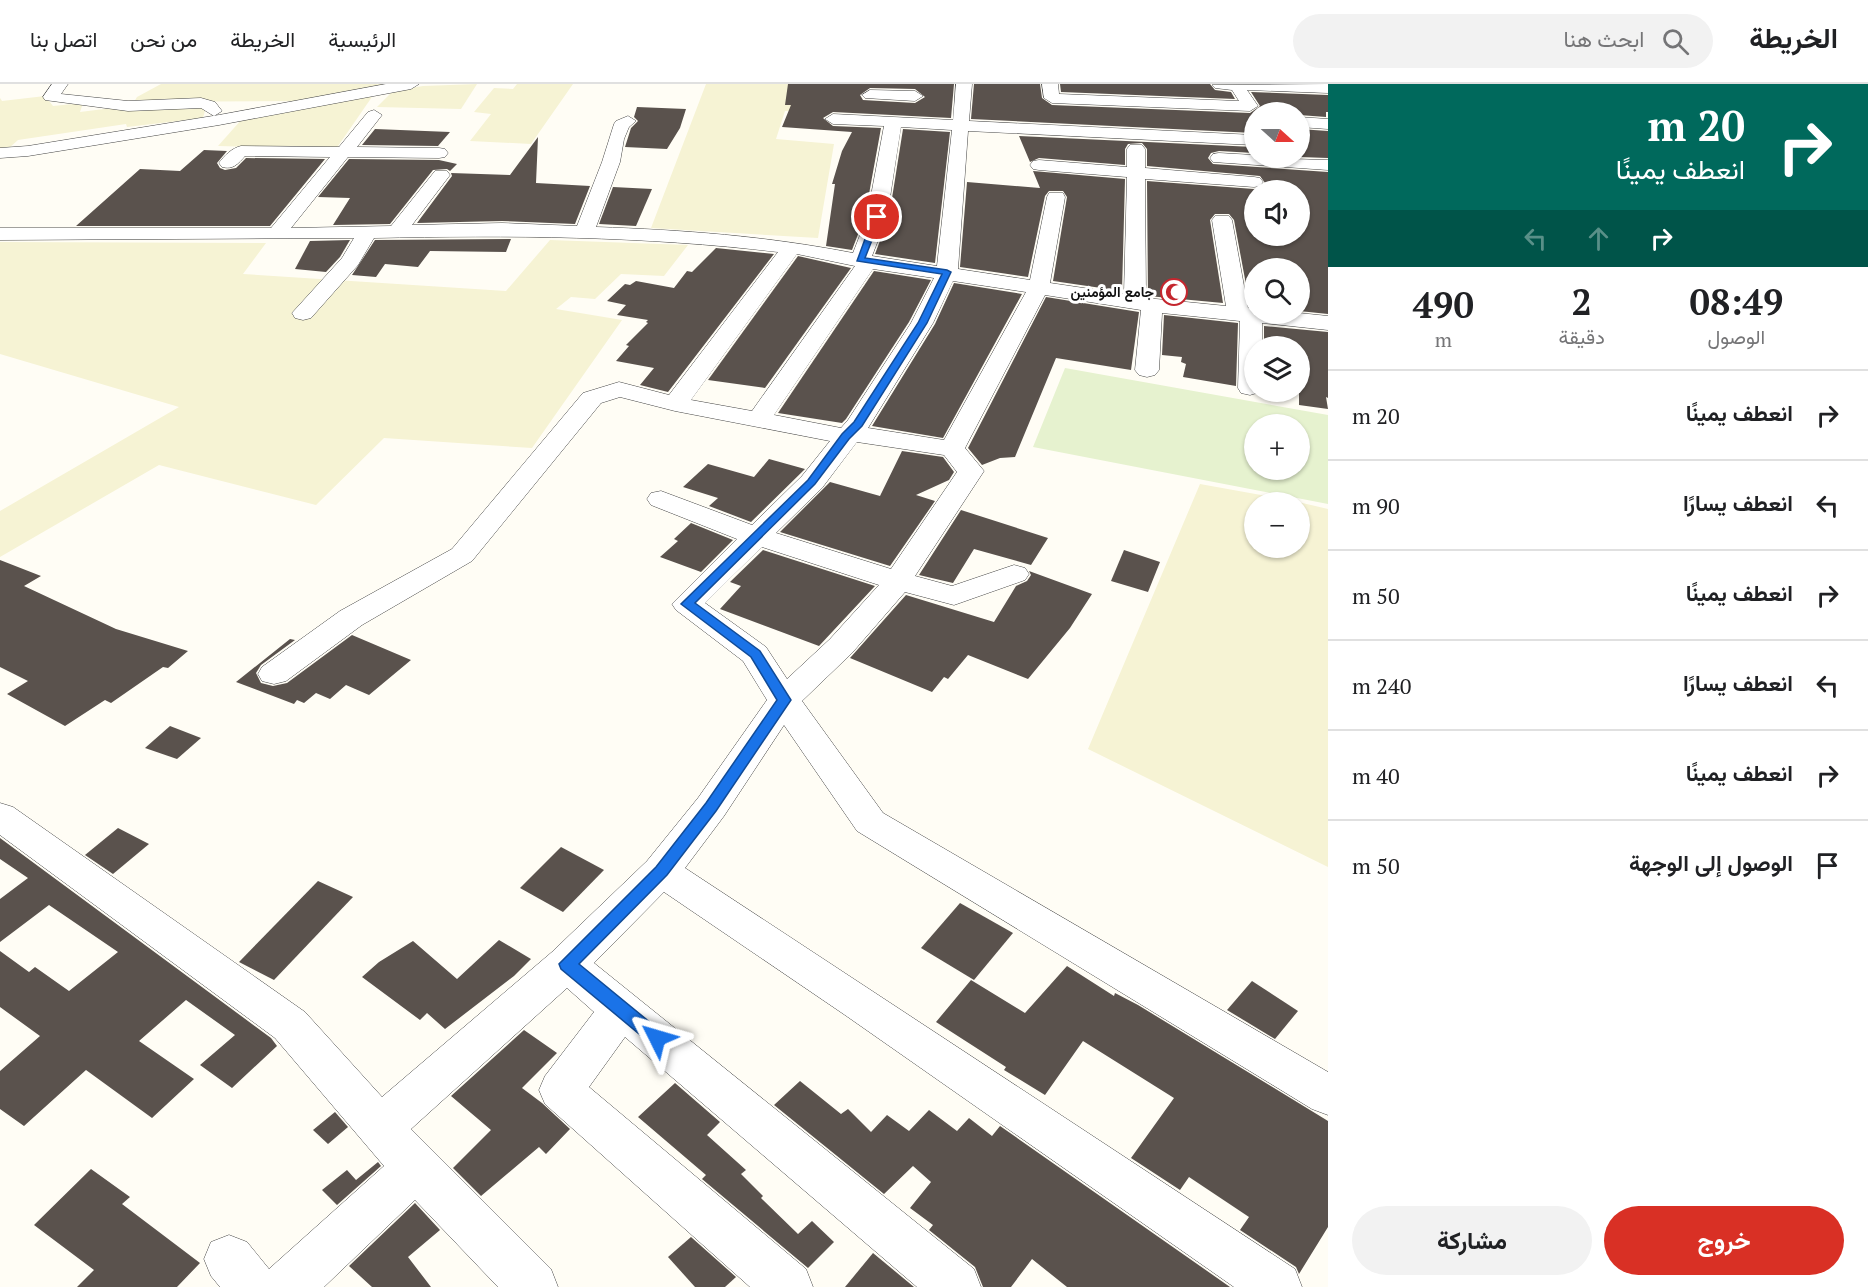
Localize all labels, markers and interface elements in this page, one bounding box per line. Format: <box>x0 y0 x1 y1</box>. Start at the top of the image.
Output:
search box <box>1293 14 1713 68</box>
text: الخريطة <box>1749 19 1838 56</box>
text: ابحث هنا <box>1564 24 1644 53</box>
text: اتصل بنا <box>30 25 97 53</box>
text: من نحن <box>130 25 197 53</box>
text: الخريطة <box>230 25 295 53</box>
text: الرئيسية <box>328 25 396 53</box>
icon: search <box>1659 25 1692 58</box>
text: 20 m <box>1647 97 1745 153</box>
north arrow <box>1244 102 1310 168</box>
map controls <box>1244 102 1310 558</box>
icon: right <box>1766 108 1844 186</box>
text: انعطف يمينًا <box>1616 151 1745 187</box>
button: sound <box>1244 180 1310 246</box>
pin <box>851 191 902 242</box>
icon: arrive <box>860 200 893 233</box>
icon: left <box>1519 222 1552 255</box>
icon: ahead <box>1582 222 1615 255</box>
icon: right <box>1645 222 1678 255</box>
button: search <box>1244 258 1310 324</box>
mosque icon: جامع المؤمنين <box>1159 277 1189 307</box>
text: 2 <box>1571 278 1592 325</box>
text: 08:49 <box>1690 278 1783 325</box>
text: 490 <box>1413 281 1474 328</box>
place label: جامع المؤمنين <box>1070 282 1154 302</box>
text: دقيقة <box>1559 323 1605 350</box>
text: الوصول <box>1708 323 1765 350</box>
text: m <box>1435 326 1452 353</box>
button: layers <box>1244 336 1310 402</box>
text: انعطف يمينًا <box>1686 398 1793 427</box>
icon: right <box>1811 399 1844 432</box>
text: 20 m <box>1352 401 1400 430</box>
button: + <box>1244 414 1310 480</box>
text: انعطف يسارًا <box>1683 488 1793 517</box>
icon: left <box>1811 489 1844 522</box>
text: 90 m <box>1352 491 1400 520</box>
button: − <box>1244 492 1310 558</box>
text: انعطف يمينًا <box>1686 578 1793 607</box>
icon: right <box>1811 579 1844 612</box>
text: 50 m <box>1352 581 1400 610</box>
text: انعطف يسارًا <box>1683 668 1793 697</box>
icon: left <box>1811 669 1844 702</box>
text: 240 m <box>1352 671 1412 700</box>
text: انعطف يمينًا <box>1686 758 1793 787</box>
icon: right <box>1811 759 1844 792</box>
text: 40 m <box>1352 761 1400 790</box>
text: الوصول إلى الوجهة <box>1629 848 1793 877</box>
icon: arrive <box>1811 849 1844 882</box>
text: 50 m <box>1352 851 1400 880</box>
position arrow <box>625 1006 689 1070</box>
button: مشاركة <box>1352 1206 1592 1275</box>
button: خروج <box>1604 1206 1844 1275</box>

